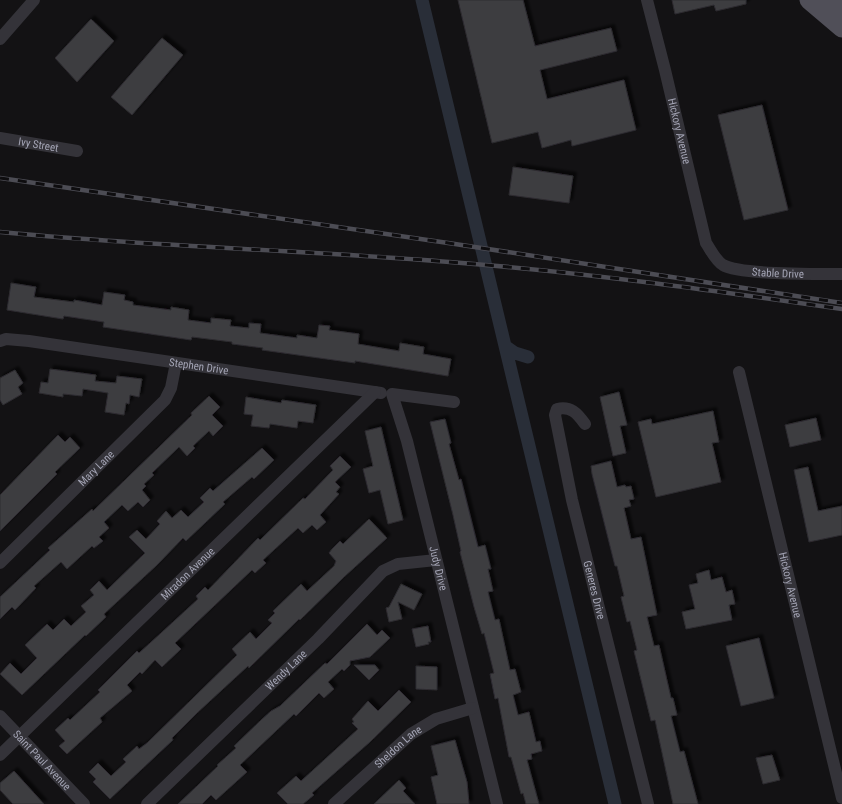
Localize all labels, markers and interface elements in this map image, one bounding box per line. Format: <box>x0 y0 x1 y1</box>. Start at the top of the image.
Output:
street label: Hickory Avenue <box>665 97 693 165</box>
street label: Ivy Street <box>17 135 59 155</box>
street label: Stable Drive <box>751 265 804 281</box>
street label: Stephen Drive <box>168 356 229 377</box>
street label: Mary Lane <box>76 448 117 489</box>
street label: Miradon Avenue <box>158 545 217 603</box>
street label: Judy Drive <box>426 545 450 592</box>
street label: Hickory Avenue <box>776 551 804 619</box>
street label: Generes Drive <box>580 559 608 621</box>
street label: Wendy Lane <box>263 648 310 693</box>
street label: Sheldon Lane <box>372 723 424 771</box>
street label: Saint Paul Avenue <box>10 728 73 793</box>

